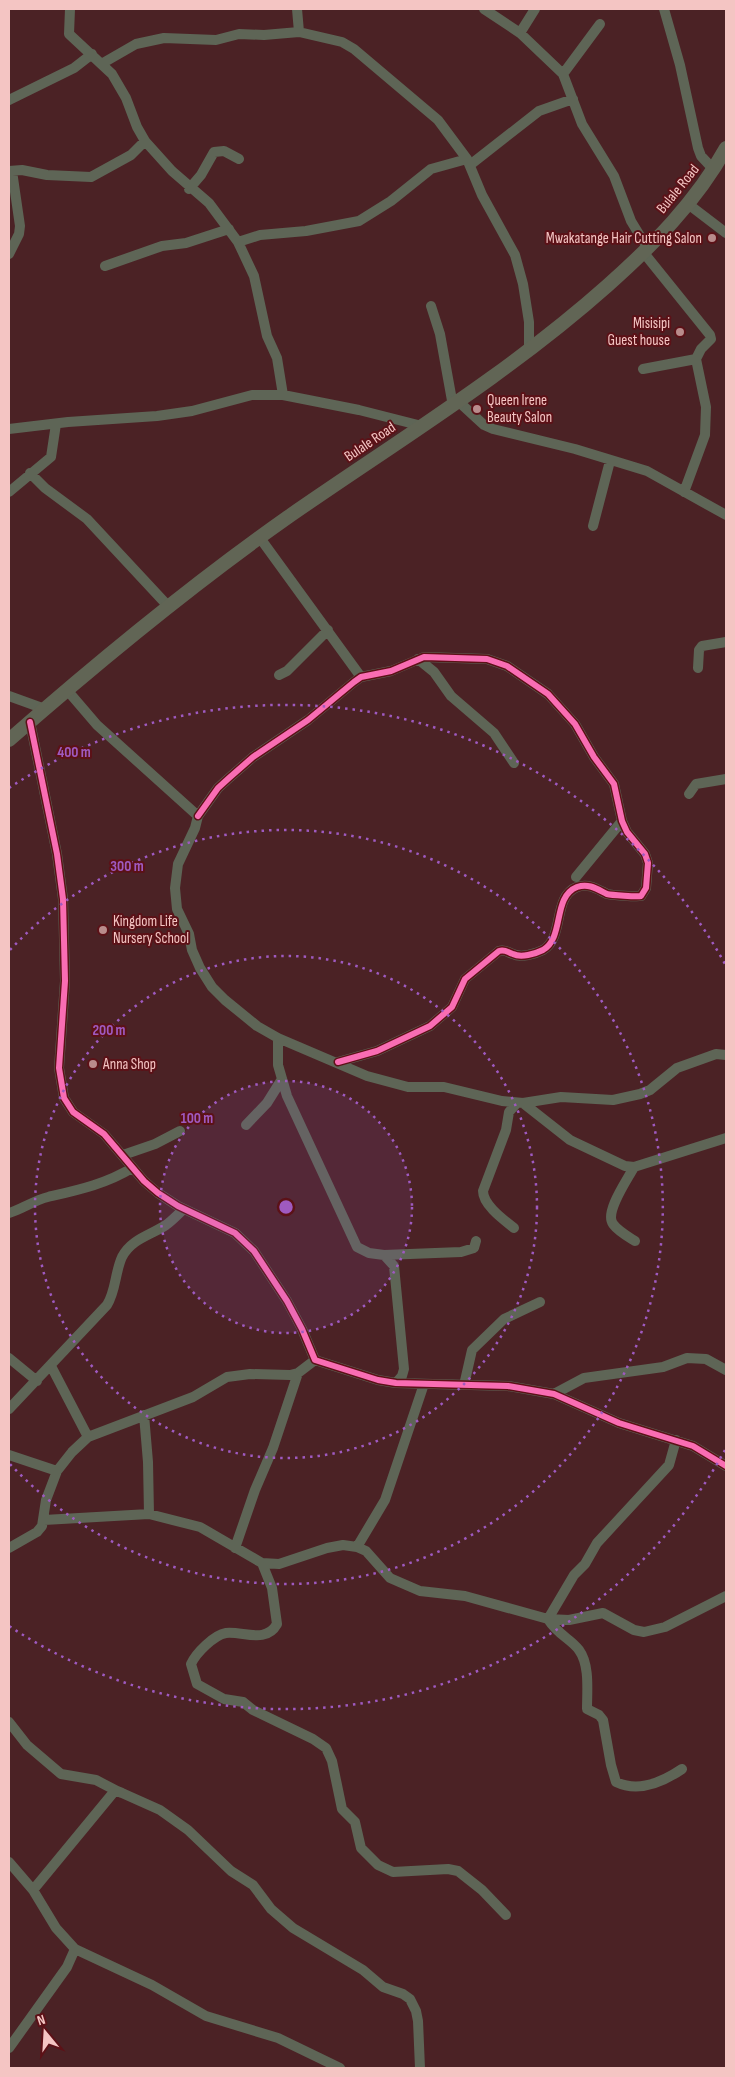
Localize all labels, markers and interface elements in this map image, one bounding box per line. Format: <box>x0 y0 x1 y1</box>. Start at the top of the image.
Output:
street label: Bulale Road <box>652 161 704 217</box>
place label: Mwakatange Hair Cutting Salon <box>546 229 702 248</box>
marker: Mwakatange Hair Cutting Salon <box>706 232 718 244</box>
place label: Misisipi Guest house <box>608 314 670 350</box>
marker: Misisipi Guest house <box>674 326 686 338</box>
place label: Queen Irene Beauty Salon <box>487 391 552 427</box>
marker: Queen Irene Beauty Salon <box>471 403 483 415</box>
street label: Bulale Road <box>341 418 399 466</box>
text: 400 m <box>57 743 91 762</box>
text: 300 m <box>110 857 144 876</box>
place label: Kingdom Life Nursery School <box>113 912 189 948</box>
marker: Kingdom Life Nursery School <box>97 924 109 936</box>
text: 200 m <box>92 1021 126 1040</box>
place label: Anna Shop <box>102 1055 156 1074</box>
marker: Anna Shop <box>87 1058 99 1070</box>
text: 100 m <box>181 1109 213 1128</box>
centre of rings <box>277 1198 295 1216</box>
north arrow <box>20 2007 70 2057</box>
text: N <box>35 2011 47 2029</box>

